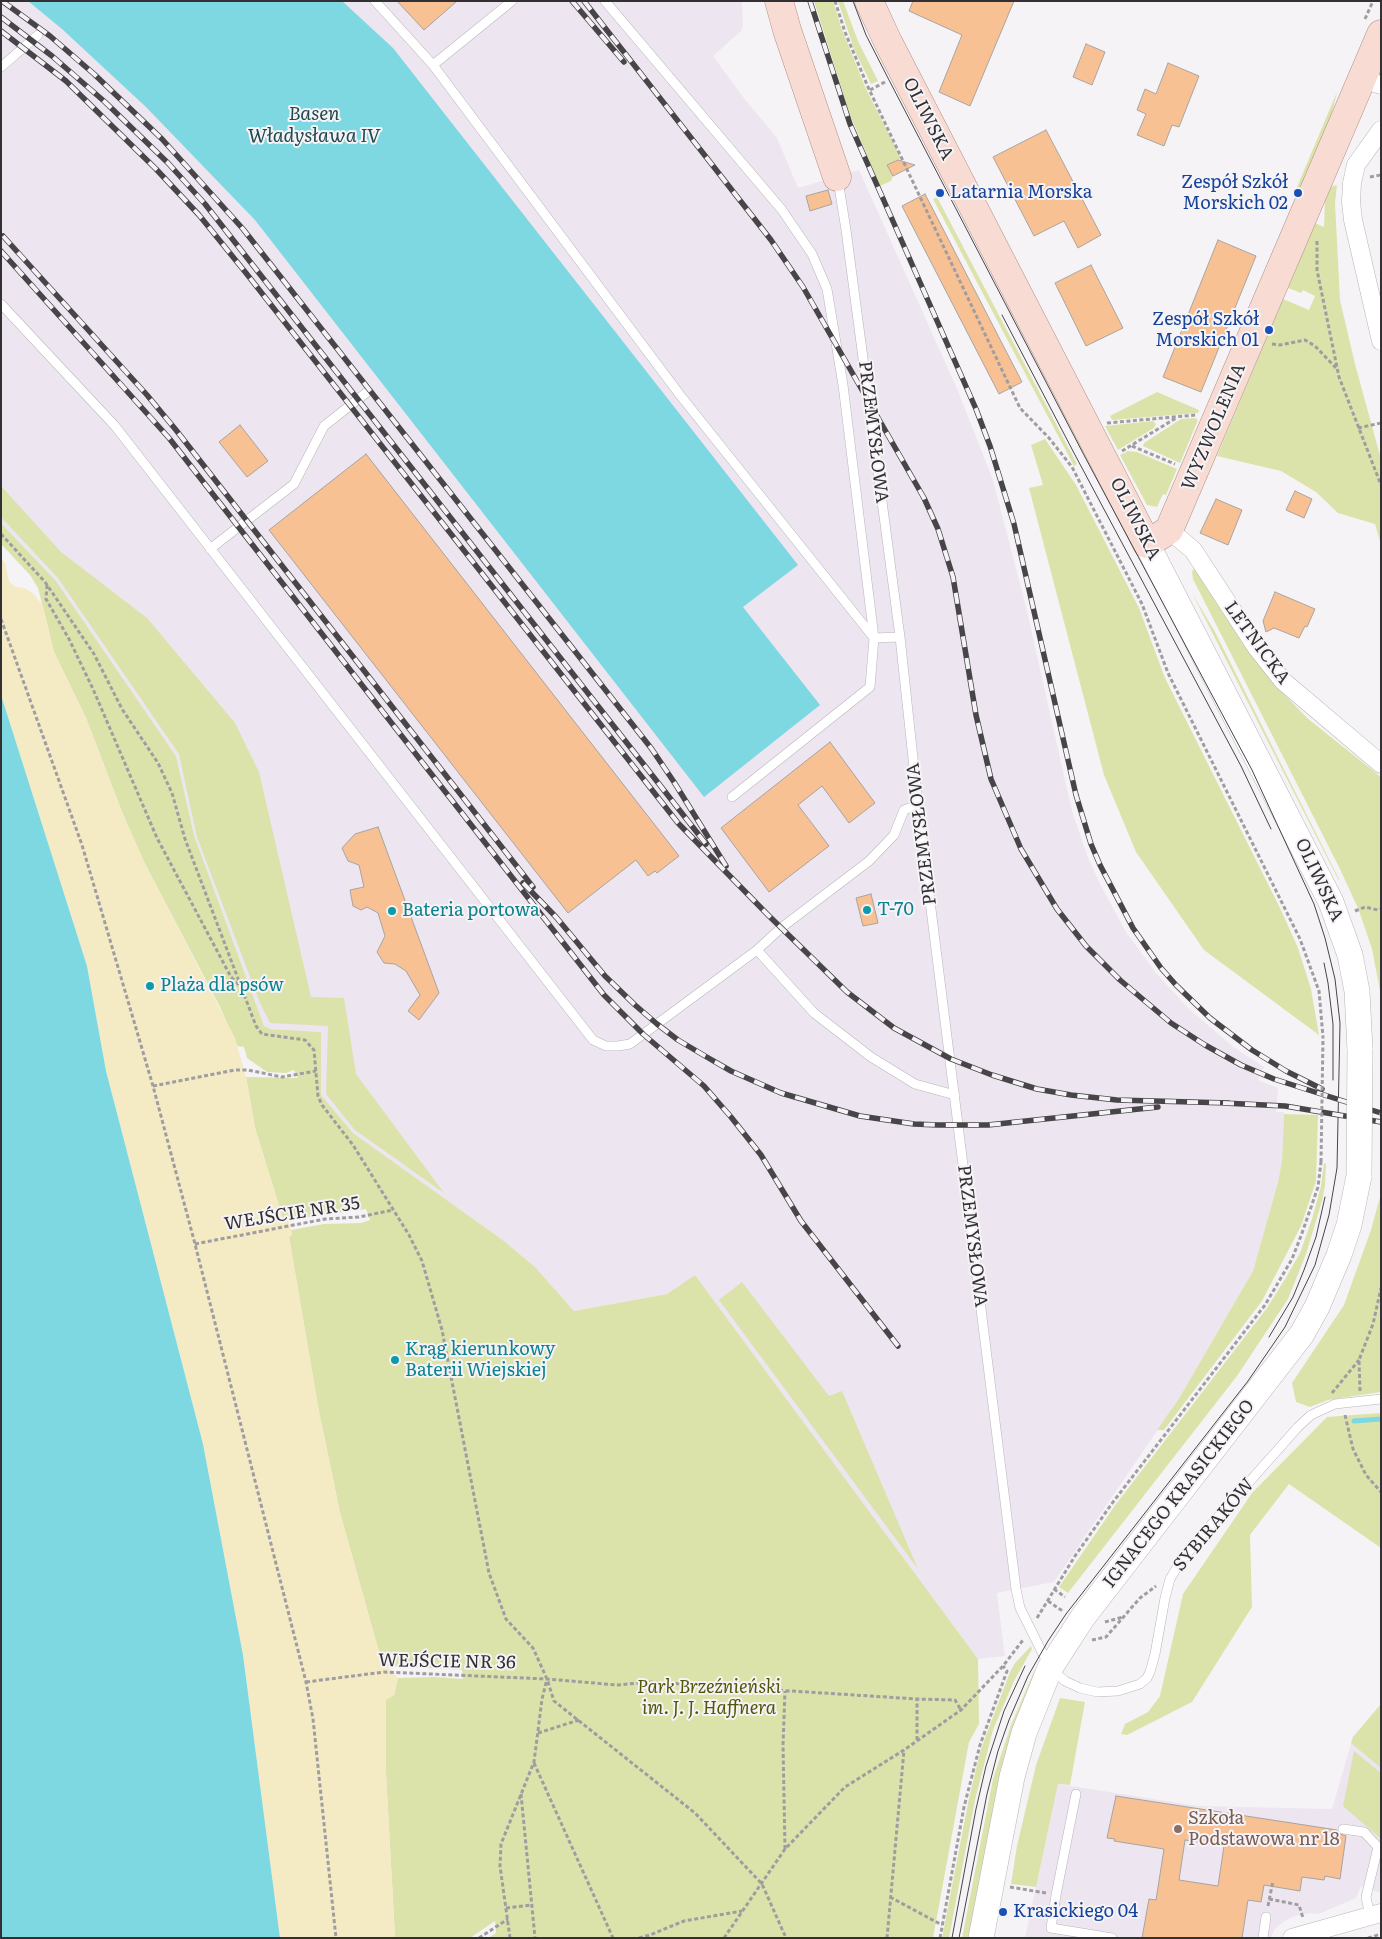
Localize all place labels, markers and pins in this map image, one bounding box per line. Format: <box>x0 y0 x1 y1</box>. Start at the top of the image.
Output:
place label: Zespół Szkół Morskich 02 <box>1181 172 1288 214</box>
place label: Latarnia Morska <box>950 182 1092 204</box>
marker: Latarnia Morska <box>934 187 946 199</box>
marker: Zespół Szkół Morskich 02 <box>1292 187 1304 199</box>
place label: Zespół Szkół Morskich 01 <box>1152 309 1259 352</box>
marker: Zespół Szkół Morskich 01 <box>1263 324 1275 336</box>
place label: T-70 <box>877 899 914 921</box>
place label: Bateria portowa <box>402 900 540 922</box>
marker: T-70 <box>861 904 873 916</box>
marker: Bateria portowa <box>386 905 398 917</box>
place label: Plaża dla psów <box>160 975 284 997</box>
marker: Plaża dla psów <box>144 980 156 992</box>
place label: Krąg kierunkowy Baterii Wiejskiej <box>405 1339 555 1382</box>
marker: Krąg kierunkowy Baterii Wiejskiej <box>389 1354 401 1366</box>
place label: Szkoła Podstawowa nr 18 <box>1188 1808 1340 1850</box>
marker: Szkoła Podstawowa nr 18 <box>1172 1823 1184 1835</box>
place label: Krasickiego 04 <box>1013 1901 1138 1923</box>
marker: Krasickiego 04 <box>997 1906 1009 1918</box>

